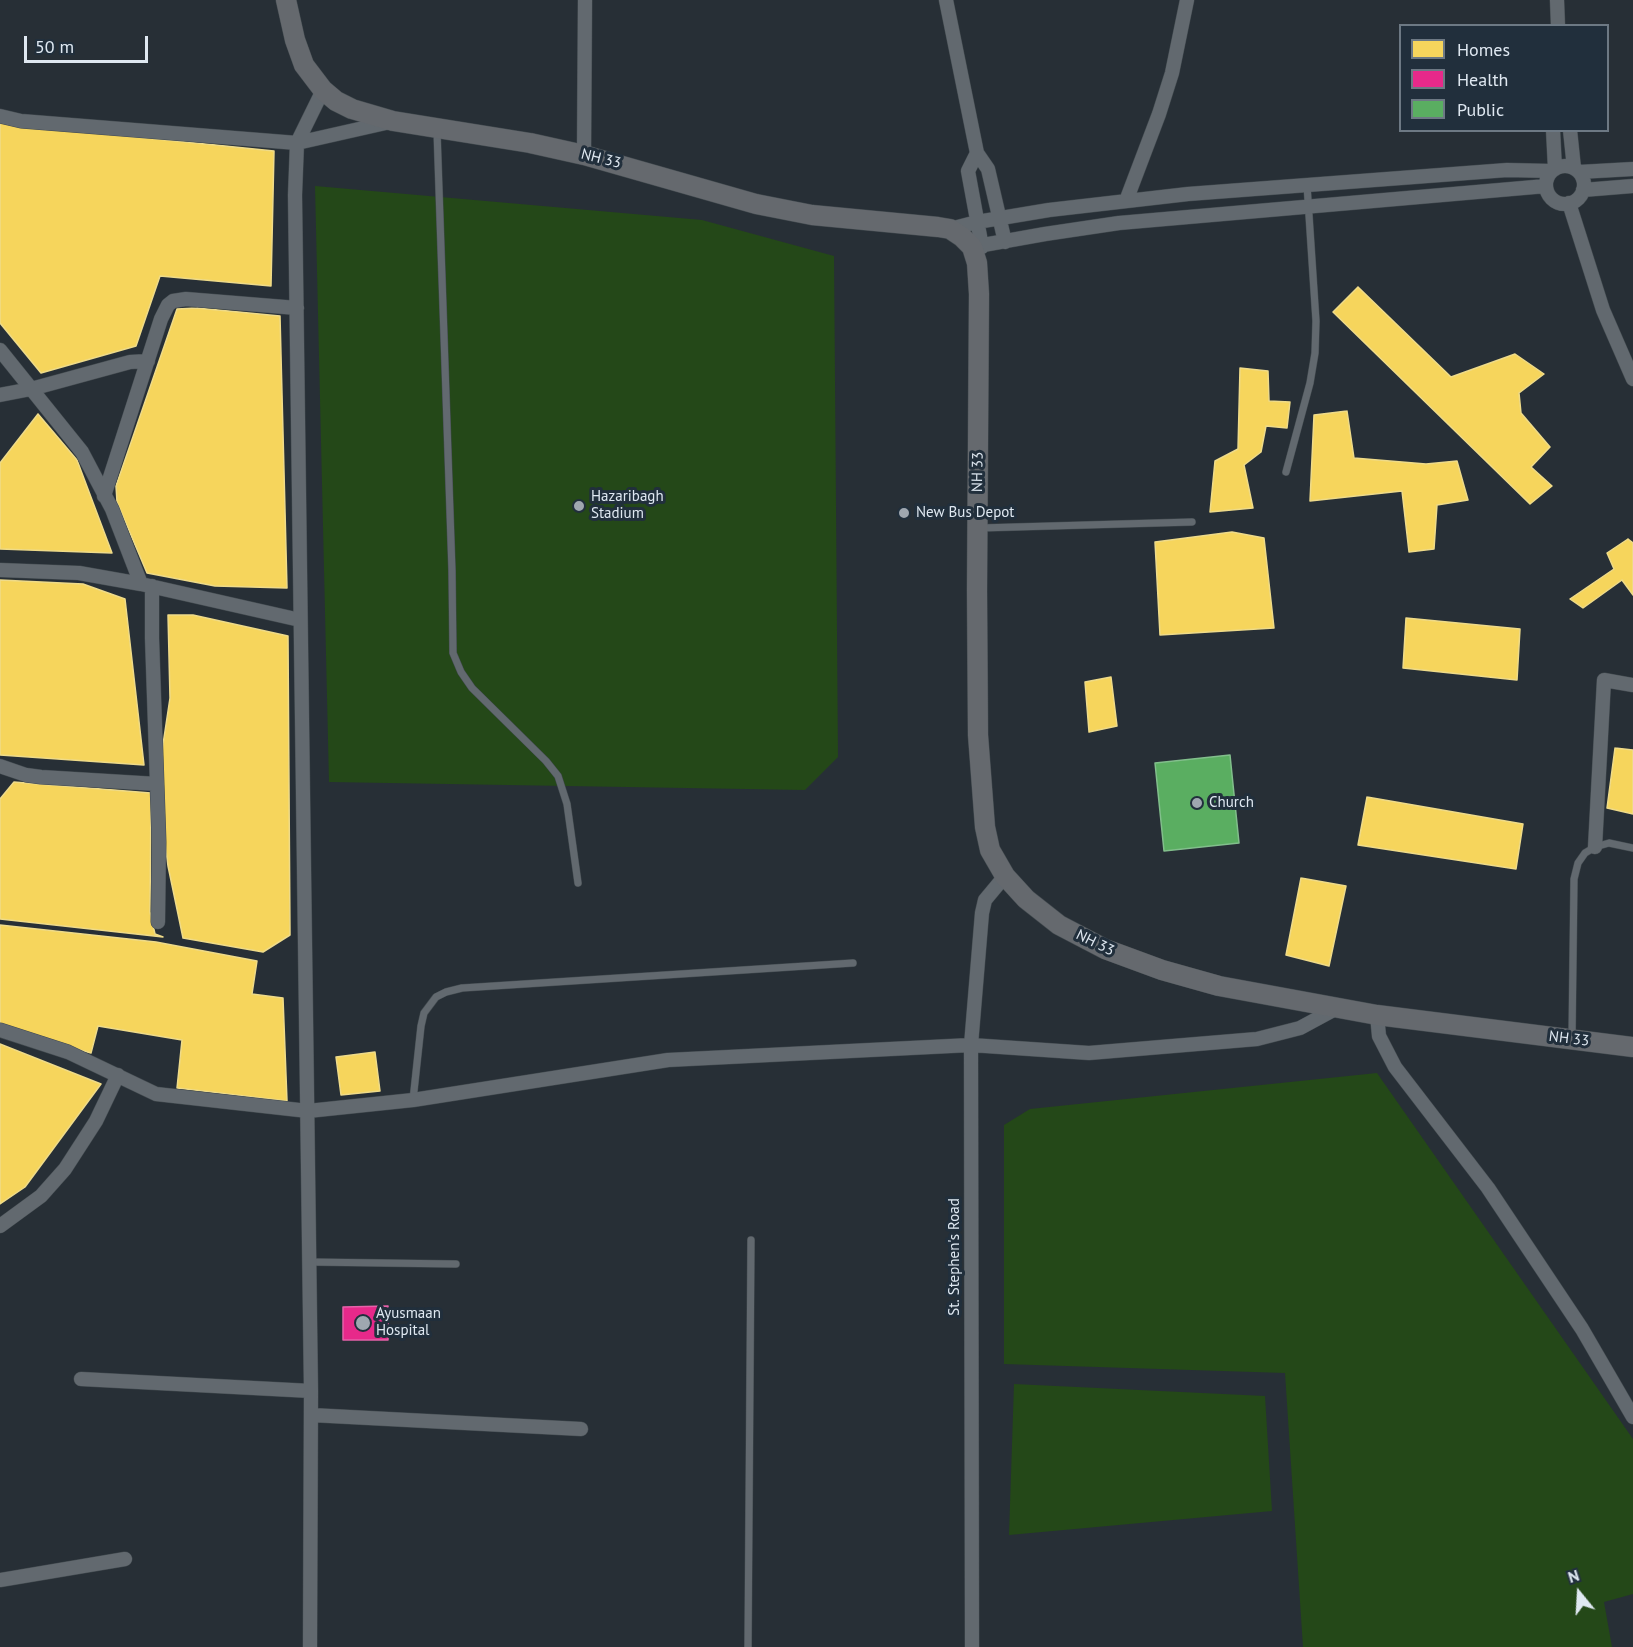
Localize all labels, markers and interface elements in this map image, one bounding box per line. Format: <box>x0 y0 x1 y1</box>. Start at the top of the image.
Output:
scale bar <box>27 24 152 62</box>
legend <box>1399 24 1609 132</box>
text: 50 m <box>35 35 74 58</box>
text: Homes <box>1457 38 1510 61</box>
text: Health <box>1457 68 1508 91</box>
text: Public <box>1457 98 1504 121</box>
street label: NH 33 <box>579 145 623 173</box>
street label: NH 33 <box>969 452 987 492</box>
place label: Hazaribagh Stadium <box>591 488 664 523</box>
marker: Hazaribagh Stadium <box>572 499 586 513</box>
place label: New Bus Depot <box>916 504 1014 522</box>
marker: New Bus Depot <box>897 506 911 520</box>
place label: Church <box>1209 794 1254 812</box>
marker: Church <box>1190 796 1204 810</box>
street label: NH 33 <box>1073 926 1117 960</box>
street label: NH 33 <box>1548 1028 1590 1050</box>
street label: St. Stephen's Road <box>946 1198 964 1316</box>
place label: Ayusmaan Hospital <box>376 1305 441 1340</box>
marker: Ayusmaan Hospital <box>354 1314 372 1332</box>
north arrow <box>1549 1563 1609 1623</box>
text: N <box>1565 1565 1582 1587</box>

